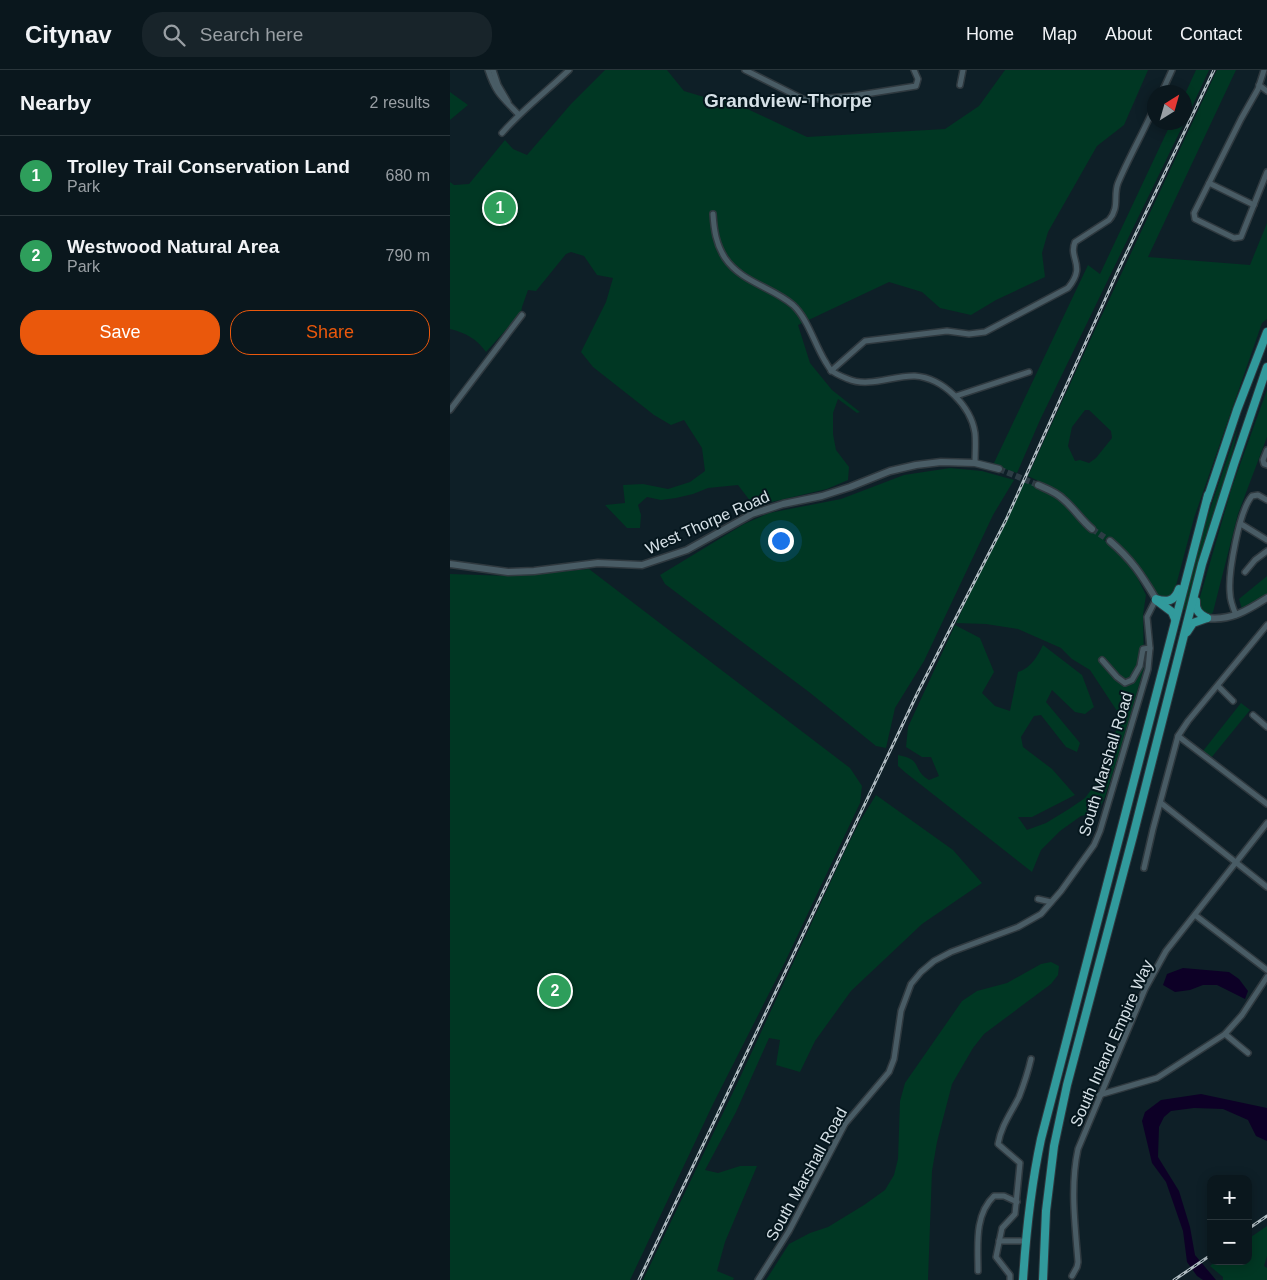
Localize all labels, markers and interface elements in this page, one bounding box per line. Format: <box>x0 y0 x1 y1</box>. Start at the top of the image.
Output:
search box <box>142 12 492 57</box>
text: Citynav <box>25 21 112 48</box>
icon: search <box>160 21 188 49</box>
text: Search here <box>200 24 303 45</box>
text: Home <box>966 24 1014 44</box>
text: Map <box>1042 24 1077 44</box>
text: About <box>1105 24 1152 44</box>
text: Contact <box>1180 24 1242 44</box>
north arrow <box>1147 85 1192 130</box>
district label: Grandview-Thorpe <box>704 90 872 111</box>
text: Nearby <box>20 91 91 114</box>
text: 2 results <box>370 94 430 111</box>
text: Trolley Trail Conservation Land <box>67 156 350 177</box>
text: 1 <box>32 167 40 184</box>
text: 680 m <box>386 167 430 184</box>
text: Park <box>67 178 100 195</box>
pin: 1 <box>484 189 516 227</box>
text: Westwood Natural Area <box>67 236 279 257</box>
text: 2 <box>32 247 40 264</box>
text: 790 m <box>386 247 430 264</box>
text: Park <box>67 258 100 275</box>
button: Save <box>20 310 220 355</box>
button: Share <box>230 310 430 355</box>
street label: West Thorpe Road <box>643 488 772 557</box>
your location <box>768 528 794 554</box>
street label: South Marshall Road <box>1076 690 1135 838</box>
street label: South Inland Empire Way <box>1067 957 1156 1129</box>
pin: 2 <box>539 972 571 1010</box>
street label: South Marshall Road <box>763 1105 850 1244</box>
map controls <box>1207 1175 1252 1265</box>
button: + <box>1207 1175 1252 1220</box>
button: − <box>1207 1220 1252 1265</box>

